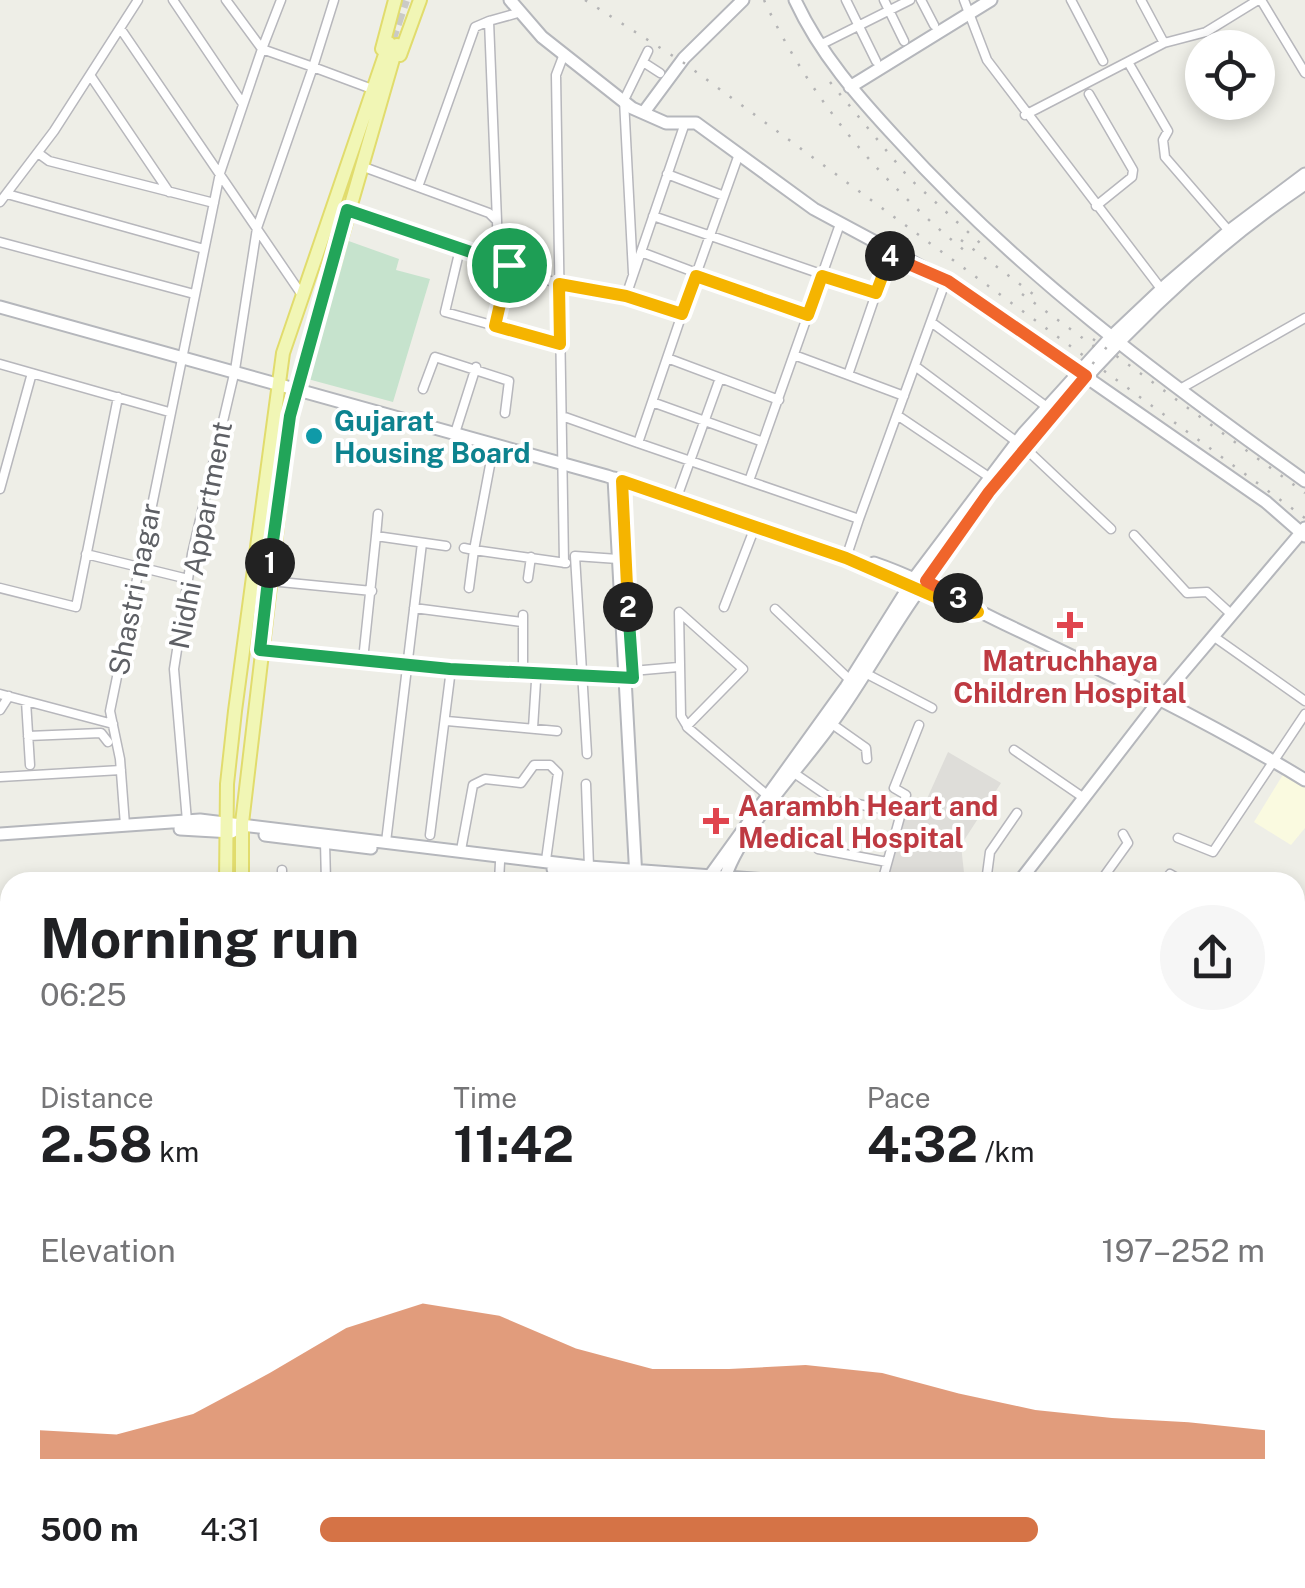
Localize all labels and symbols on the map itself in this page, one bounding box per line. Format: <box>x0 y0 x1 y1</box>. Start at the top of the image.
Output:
pin <box>467 223 552 308</box>
pin: 4 <box>865 231 915 281</box>
place label: Gujarat Housing Board <box>334 404 530 469</box>
street label: Nidhi Appartment <box>162 418 238 652</box>
marker: Gujarat Housing Board <box>303 425 325 447</box>
street label: Shastri nagar <box>101 500 167 678</box>
pin: 1 <box>245 538 295 588</box>
pin: 3 <box>933 573 983 623</box>
pin: 2 <box>603 582 653 632</box>
marker: Matruchhaya Children Hospital <box>1057 612 1083 638</box>
place label: Matruchhaya Children Hospital <box>953 644 1187 709</box>
place label: Aarambh Heart and Medical Hospital <box>738 789 998 854</box>
marker: Aarambh Heart and Medical Hospital <box>703 808 729 834</box>

